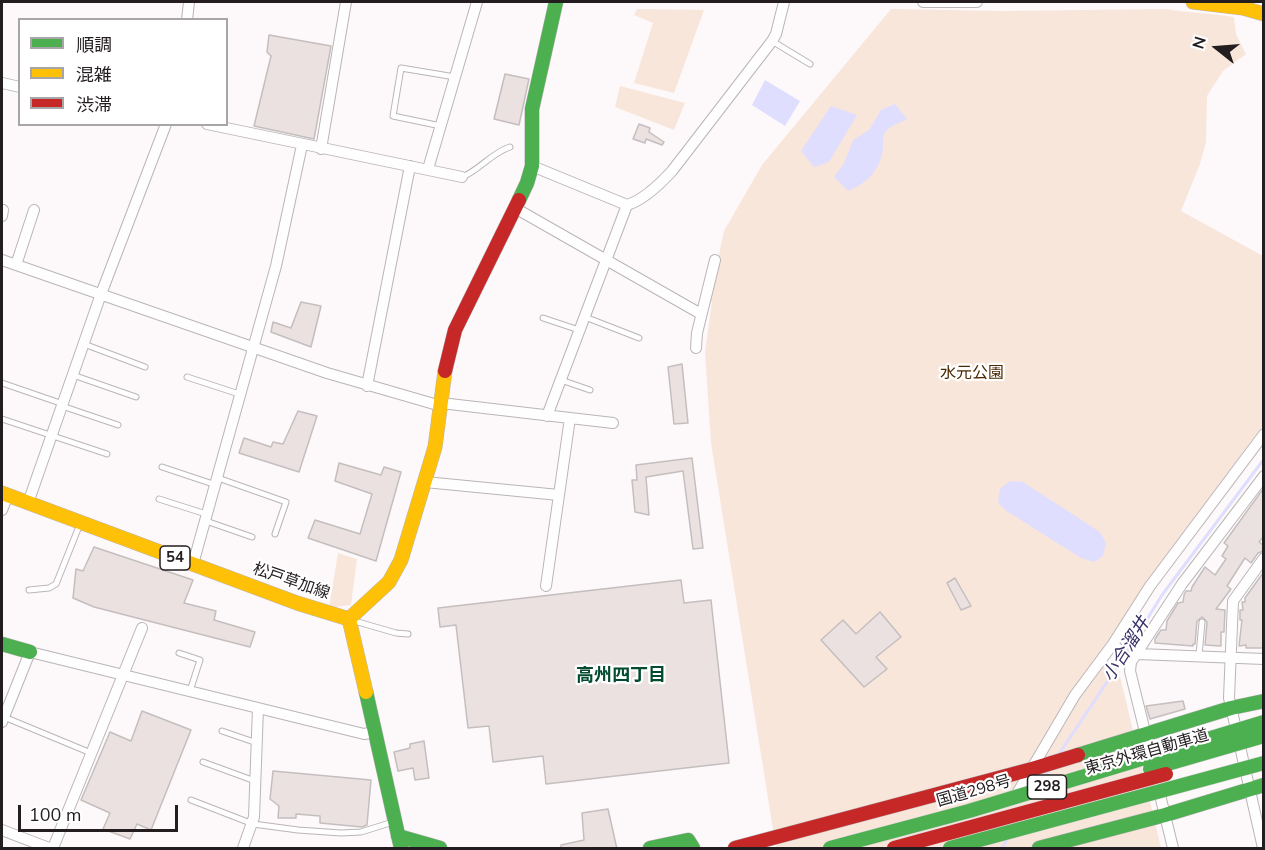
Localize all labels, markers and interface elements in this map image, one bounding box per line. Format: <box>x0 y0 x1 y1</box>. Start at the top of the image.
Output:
legend <box>18 18 228 126</box>
north arrow <box>1187 18 1247 78</box>
text: 順調 <box>76 33 112 57</box>
text: N <box>1188 34 1212 52</box>
text: 混雑 <box>76 63 112 87</box>
text: 渋滞 <box>76 93 112 117</box>
park label: 水元公園 <box>940 364 1004 384</box>
road number: 54 <box>160 546 190 570</box>
street label: 松戸草加線 <box>250 560 332 604</box>
water label: 小合溜井 <box>1099 614 1155 686</box>
district label: 高州四丁目 <box>576 666 666 688</box>
street label: 東京外環自動車道 <box>1083 726 1211 780</box>
street label: 国道298号 <box>934 772 1014 812</box>
road number: 298 <box>1028 775 1066 799</box>
scale bar <box>21 793 182 831</box>
text: 100 m <box>29 803 81 827</box>

